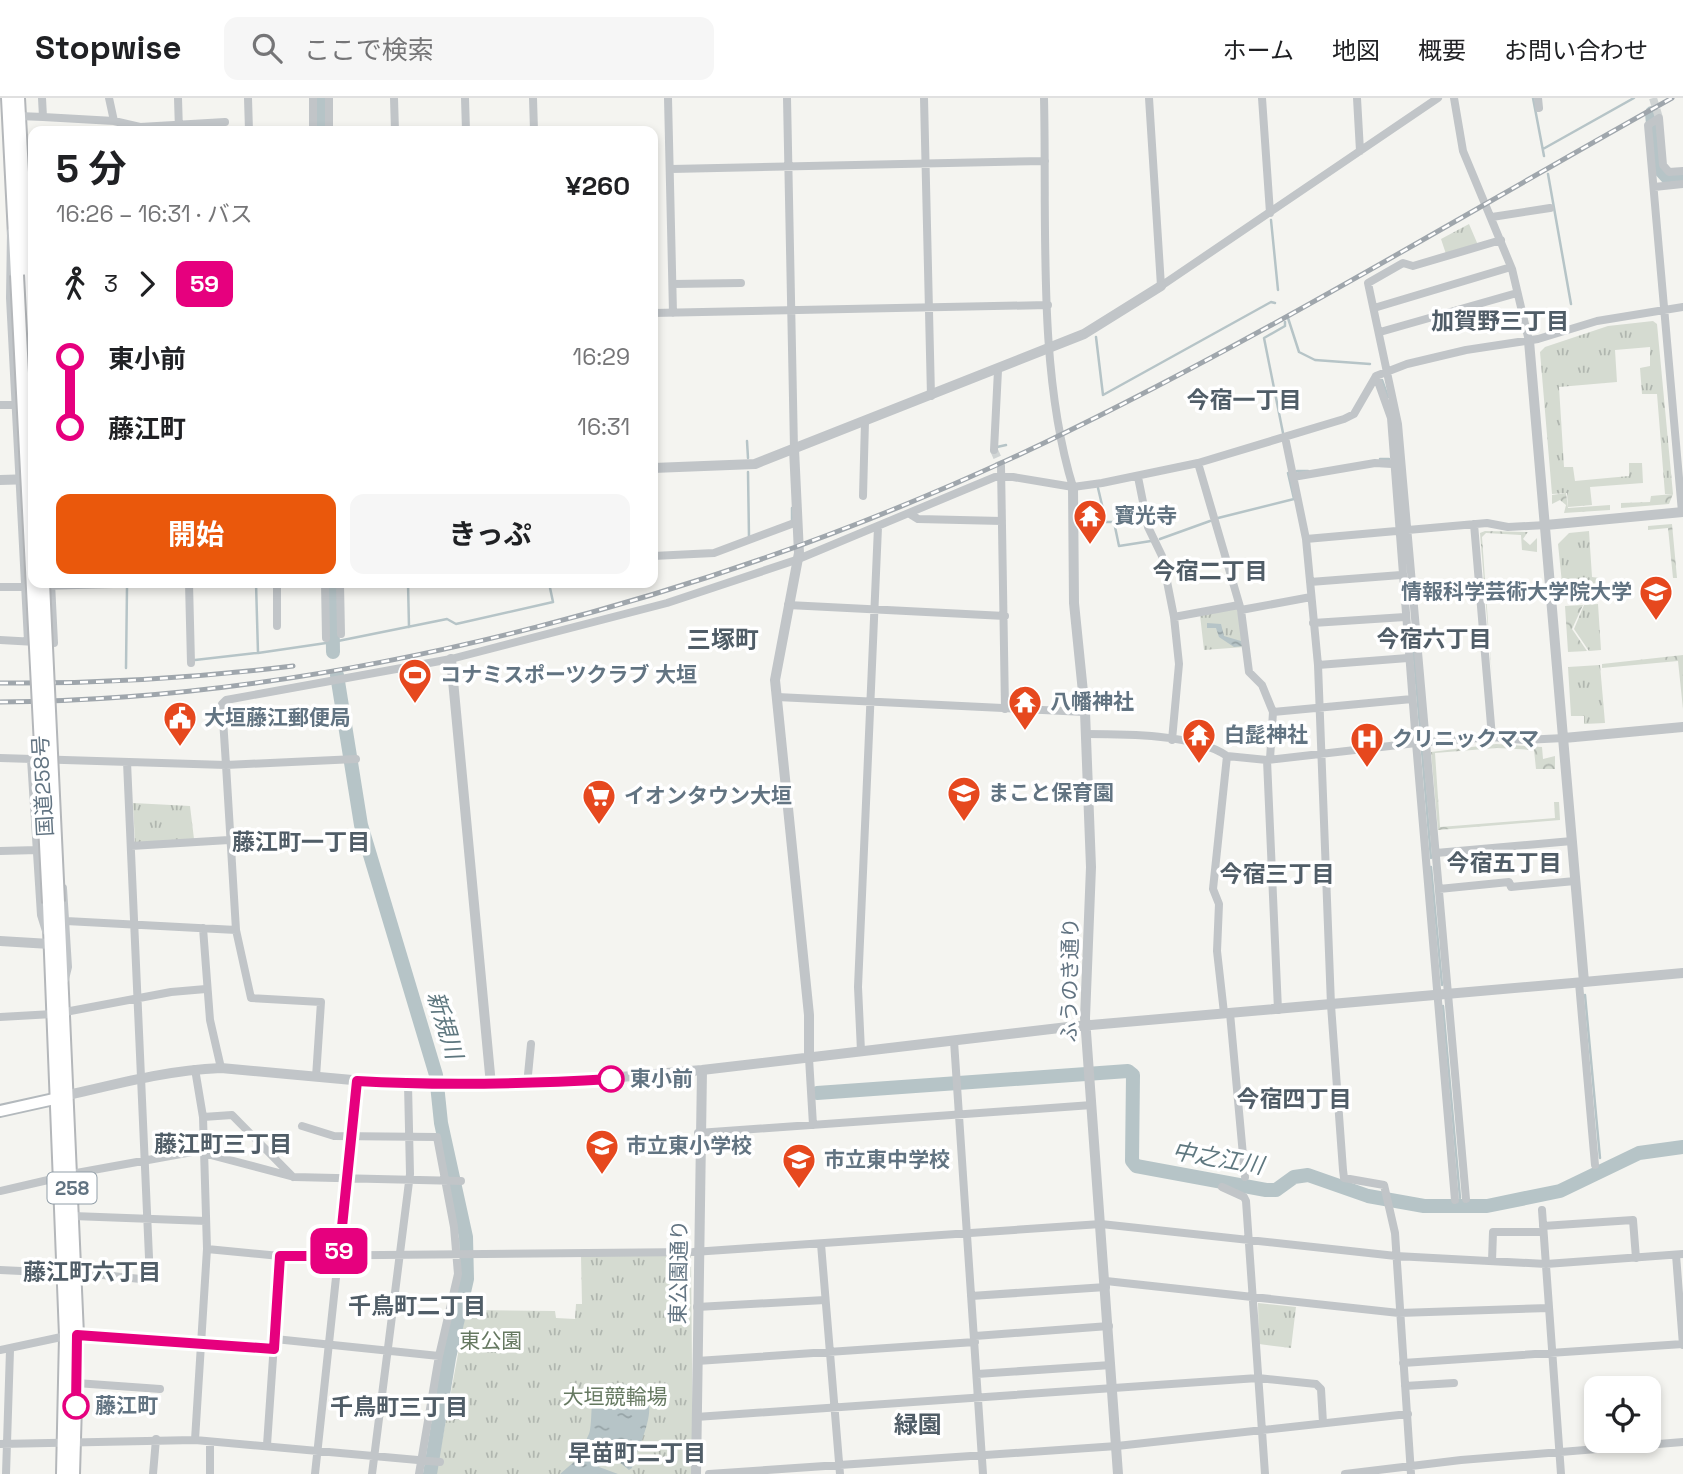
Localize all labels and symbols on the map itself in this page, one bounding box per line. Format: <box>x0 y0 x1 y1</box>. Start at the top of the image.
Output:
district label: 加賀野三丁目 <box>1431 306 1569 336</box>
district label: 今宿一丁目 <box>1187 385 1302 415</box>
temple icon: 寶光寺 <box>1071 497 1109 546</box>
place label: 寶光寺 <box>1114 502 1177 529</box>
district label: 今宿二丁目 <box>1153 556 1268 586</box>
school or university icon: 情報科学芸術大学院大学 <box>1637 573 1675 622</box>
place label: 情報科学芸術大学院大学 <box>1401 578 1632 605</box>
district label: 三塚町 <box>687 624 759 655</box>
district label: 今宿六丁目 <box>1377 624 1492 654</box>
sports icon: コナミスポーツクラブ 大垣 <box>396 656 434 705</box>
place label: コナミスポーツクラブ 大垣 <box>440 661 697 688</box>
temple icon: 八幡神社 <box>1006 683 1044 732</box>
place label: 八幡神社 <box>1050 688 1134 715</box>
public building icon: 大垣藤江郵便局 <box>161 699 199 748</box>
place label: 大垣藤江郵便局 <box>204 704 351 731</box>
temple icon: 白髭神社 <box>1180 716 1218 765</box>
hospital icon: クリニックママ <box>1348 720 1386 769</box>
place label: 白髭神社 <box>1224 721 1308 748</box>
place label: クリニックママ <box>1392 725 1539 752</box>
street label: 国道258号 <box>26 735 59 837</box>
school or university icon: まこと保育園 <box>945 774 983 823</box>
supermarket icon: イオンタウン大垣 <box>580 777 618 826</box>
place label: まこと保育園 <box>988 779 1114 806</box>
place label: イオンタウン大垣 <box>624 782 792 809</box>
district label: 藤江町一丁目 <box>232 827 370 857</box>
district label: 今宿五丁目 <box>1447 848 1562 878</box>
district label: 今宿三丁目 <box>1220 859 1335 889</box>
street label: ふうのき通り <box>1055 917 1084 1043</box>
water label: 新規川 <box>421 988 470 1065</box>
place label: 東小前 <box>630 1065 693 1092</box>
marker: 東小前 <box>598 1066 624 1092</box>
district label: 今宿四丁目 <box>1237 1084 1352 1114</box>
school or university icon: 市立東小学校 <box>583 1127 621 1176</box>
district label: 藤江町三丁目 <box>154 1129 292 1159</box>
place label: 市立東小学校 <box>626 1132 752 1159</box>
water label: 中之江川 <box>1170 1135 1269 1181</box>
school or university icon: 市立東中学校 <box>780 1141 818 1190</box>
place label: 市立東中学校 <box>824 1146 950 1173</box>
road number: 258 <box>48 1172 96 1204</box>
street label: 東公園通り <box>664 1219 693 1325</box>
line badge: 59 <box>308 1228 370 1274</box>
district label: 藤江町六丁目 <box>23 1257 161 1287</box>
district label: 千鳥町二丁目 <box>348 1291 486 1321</box>
park label: 東公園 <box>460 1327 523 1354</box>
park label: 大垣競輪場 <box>563 1383 668 1410</box>
place label: 藤江町 <box>95 1392 158 1419</box>
district label: 千鳥町三丁目 <box>330 1392 468 1422</box>
marker: 藤江町 <box>63 1393 89 1419</box>
district label: 緑園 <box>894 1409 942 1440</box>
district label: 早苗町二丁目 <box>568 1438 706 1468</box>

